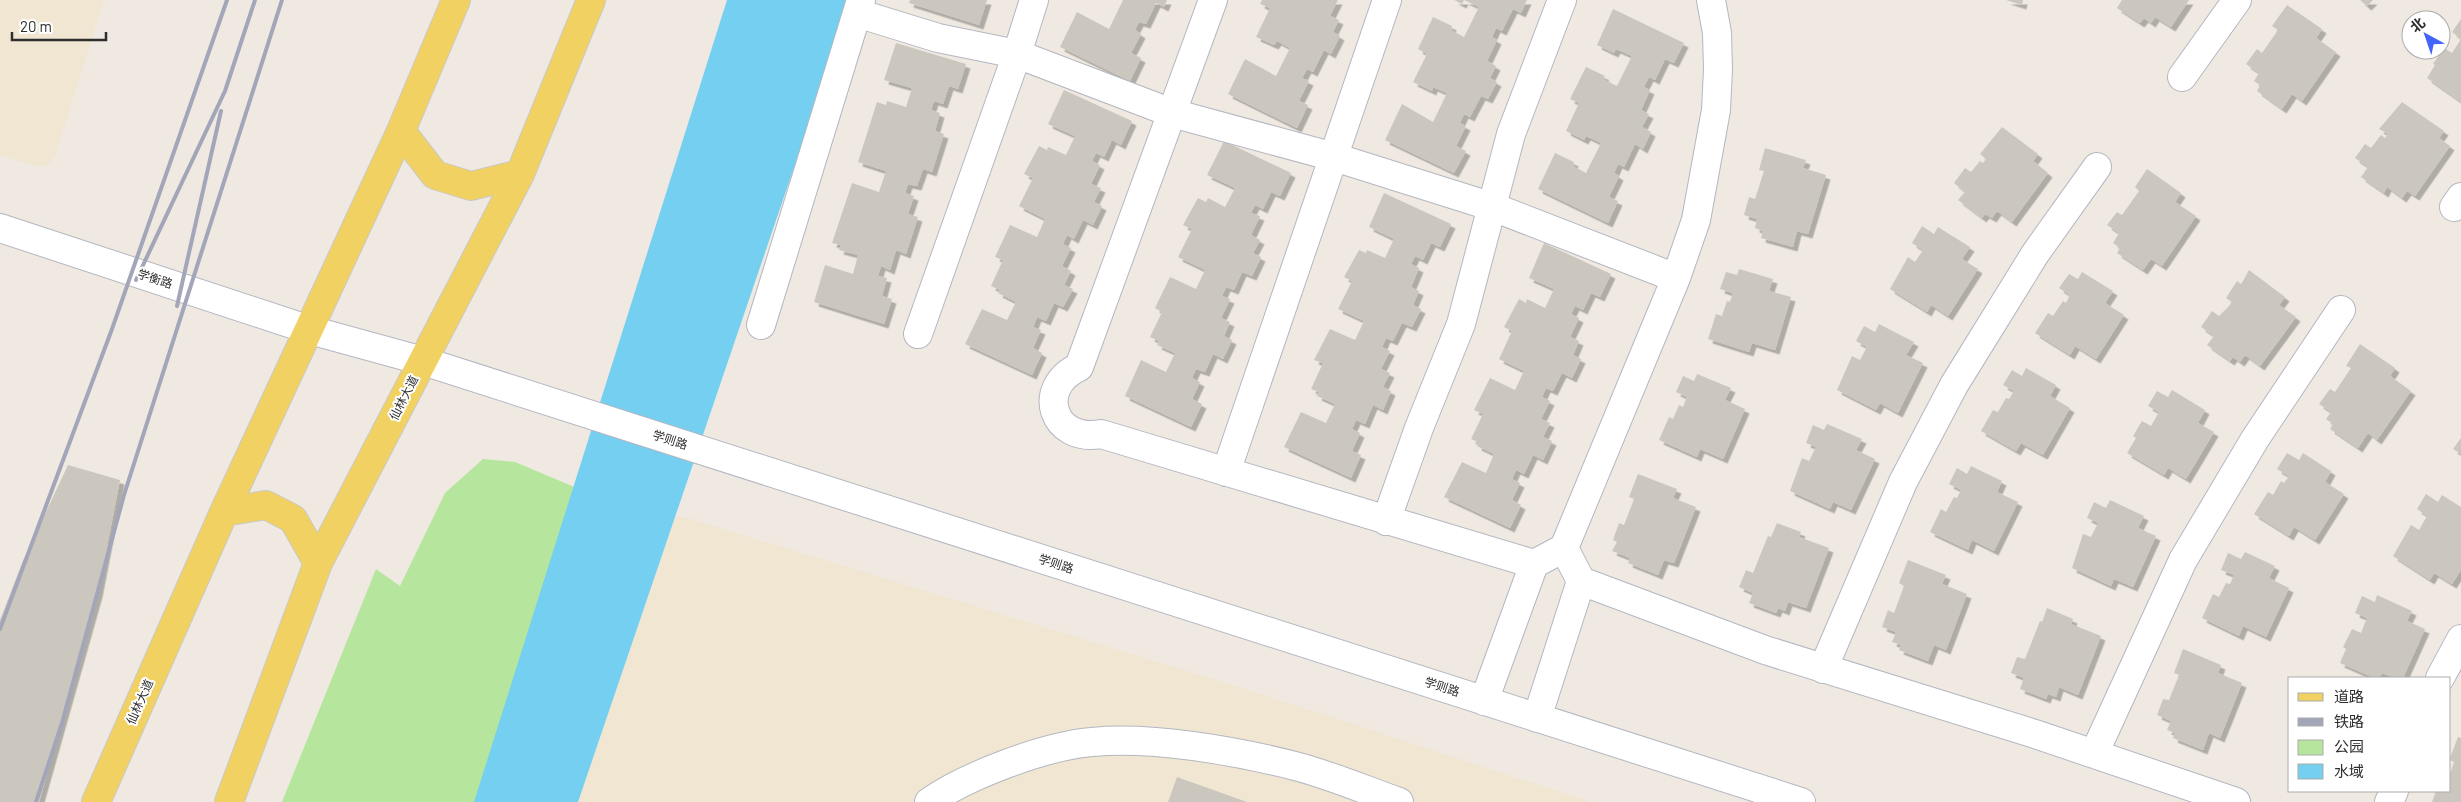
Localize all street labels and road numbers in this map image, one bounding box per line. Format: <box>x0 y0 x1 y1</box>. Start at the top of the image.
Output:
street label: 学衡路 <box>136 266 175 290</box>
street label: 仙林大道 <box>386 373 420 422</box>
street label: 学则路 <box>651 427 690 451</box>
street label: 学则路 <box>1037 551 1076 575</box>
street label: 学则路 <box>1423 674 1462 698</box>
street label: 仙林大道 <box>123 677 155 726</box>

